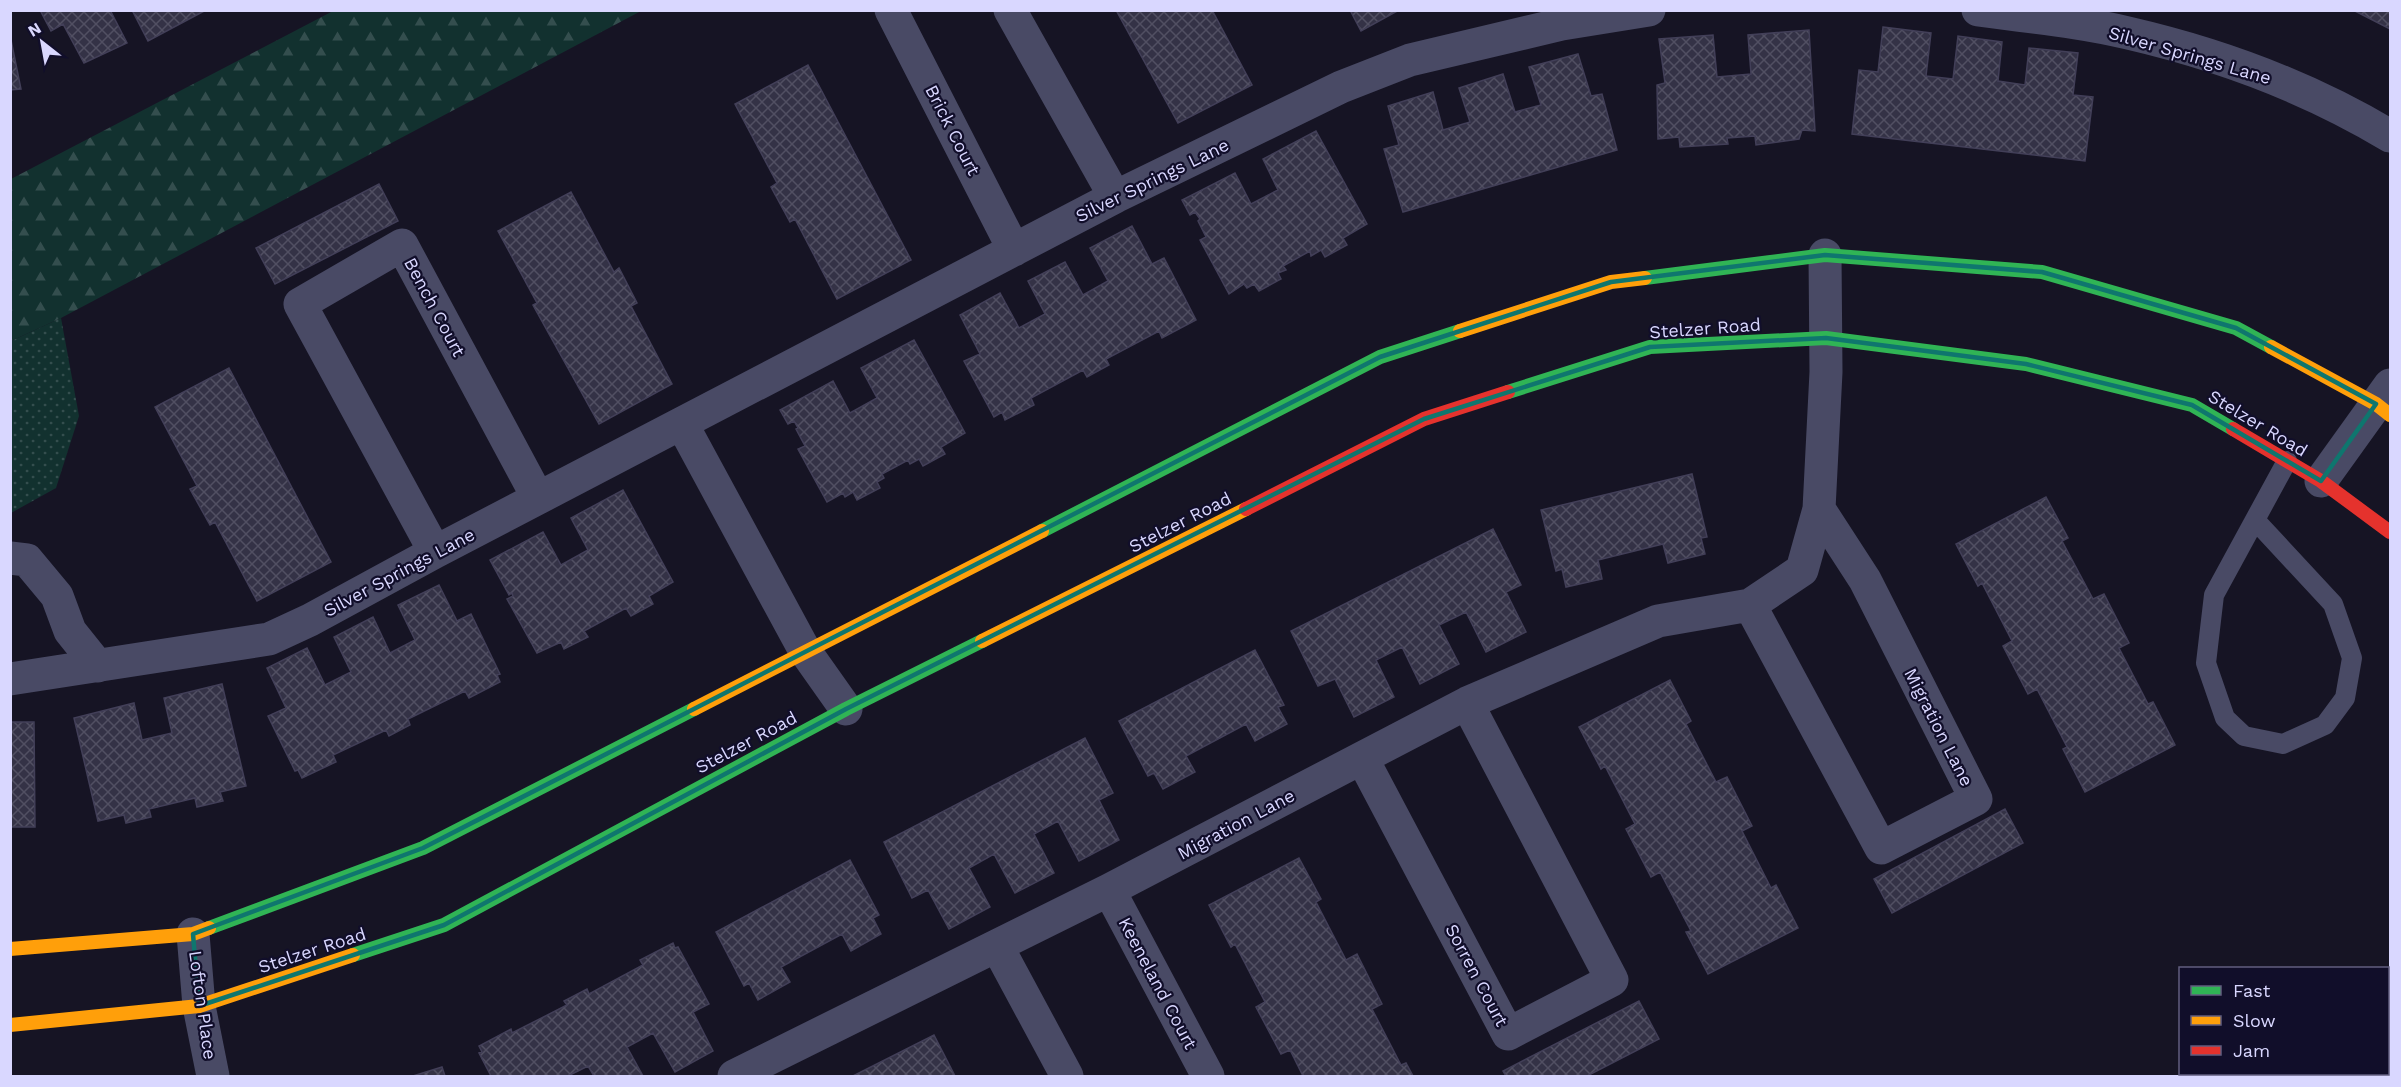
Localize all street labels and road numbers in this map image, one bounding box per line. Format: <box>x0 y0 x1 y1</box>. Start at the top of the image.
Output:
street label: Silver Springs Lane <box>2106 22 2274 88</box>
street label: Brick Court <box>921 81 985 179</box>
street label: Silver Springs Lane <box>1072 134 1232 226</box>
street label: Bench Court <box>400 254 470 361</box>
street label: Stelzer Road <box>1648 314 1762 342</box>
street label: Stelzer Road <box>2205 385 2311 461</box>
street label: Stelzer Road <box>1125 487 1235 557</box>
street label: Silver Springs Lane <box>320 523 478 621</box>
street label: Migration Lane <box>1900 665 1978 789</box>
street label: Stelzer Road <box>692 706 800 778</box>
street label: Migration Lane <box>1174 784 1298 864</box>
street label: Keeneland Court <box>1114 914 1202 1053</box>
street label: Sorren Court <box>1441 920 1513 1030</box>
street label: Stelzer Road <box>256 923 368 977</box>
street label: Lofton Place <box>185 949 221 1061</box>

